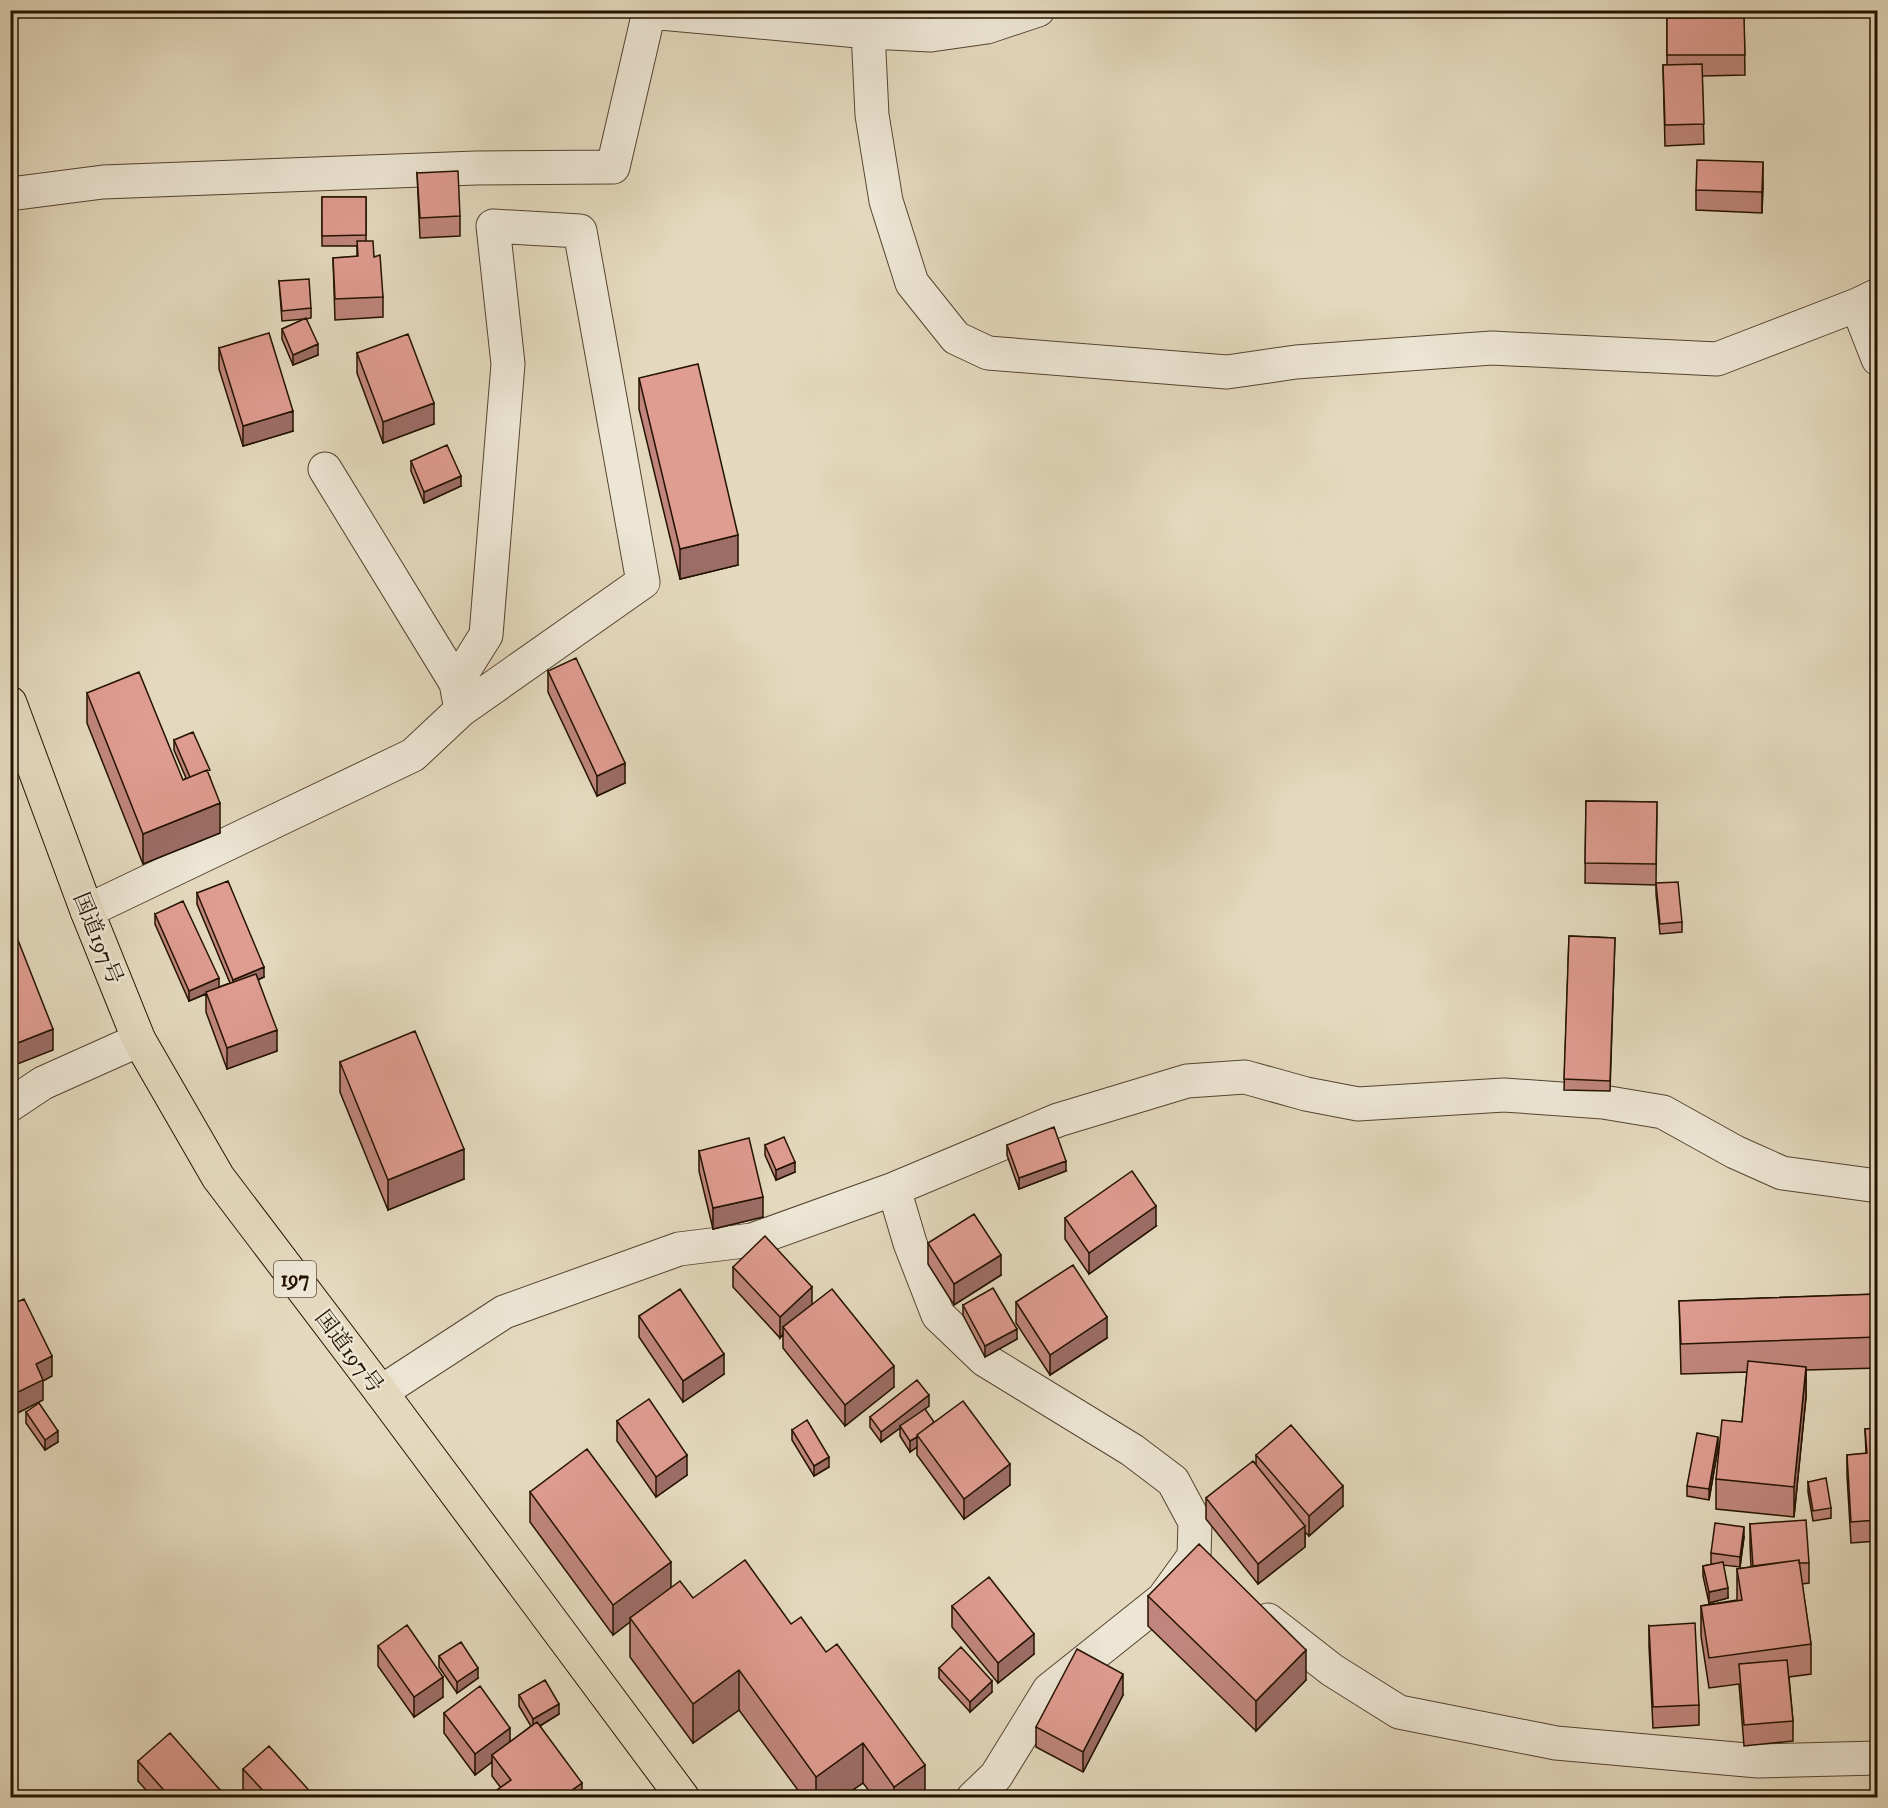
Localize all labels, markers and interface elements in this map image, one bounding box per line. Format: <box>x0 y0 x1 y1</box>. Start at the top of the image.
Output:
street label: 国道197号 <box>67 889 128 988</box>
road number: 197 <box>274 1261 316 1297</box>
street label: 国道197号 <box>309 1305 389 1399</box>

